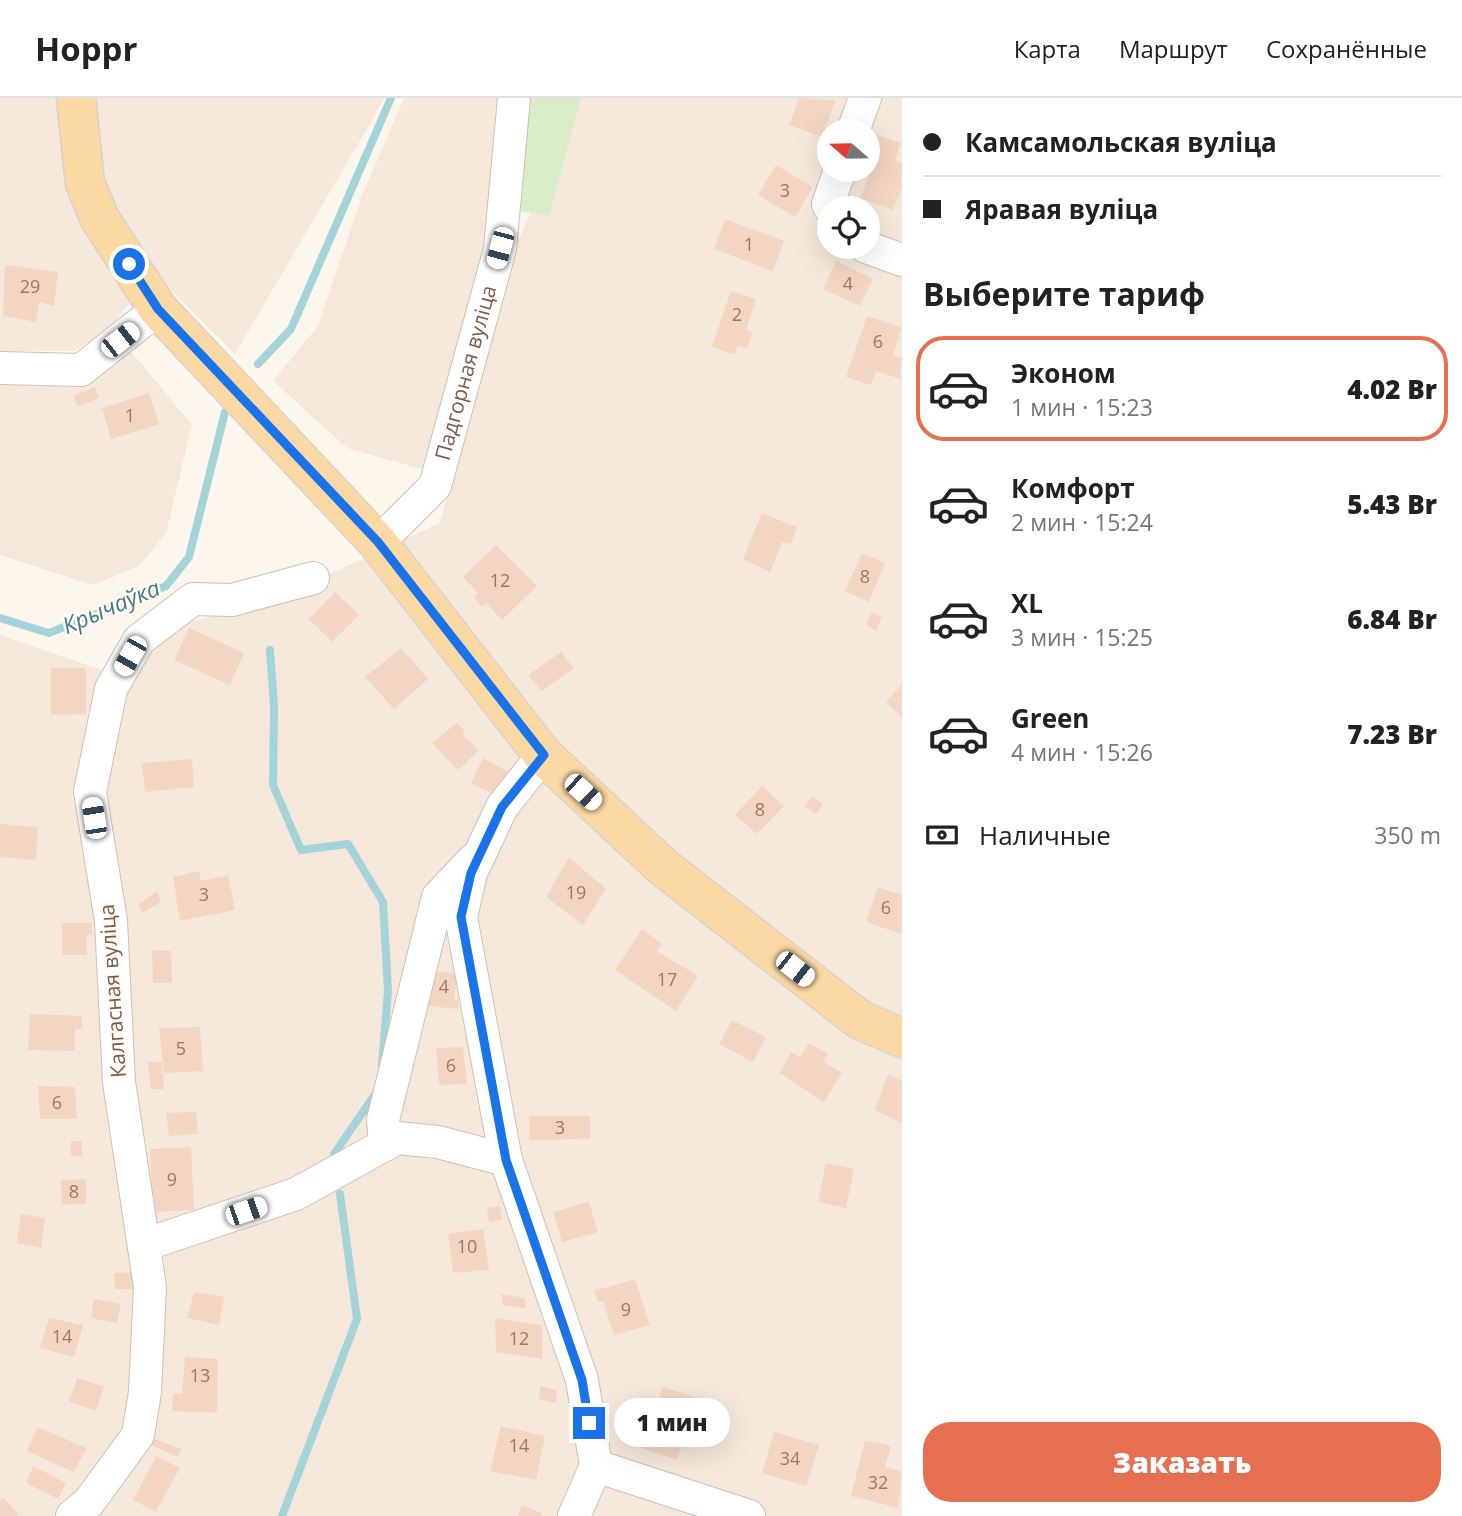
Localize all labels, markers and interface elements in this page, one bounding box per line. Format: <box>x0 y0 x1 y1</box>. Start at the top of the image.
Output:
text: Hoppr <box>35 26 137 71</box>
text: Карта <box>1014 32 1081 65</box>
text: Маршрут <box>1119 32 1228 65</box>
text: Сохранённые <box>1266 32 1427 65</box>
north arrow <box>817 119 880 182</box>
map controls <box>817 119 880 259</box>
text: Камсамольская вуліца <box>965 124 1277 160</box>
house number: 3 <box>780 178 790 202</box>
text: Яравая вуліца <box>965 191 1158 227</box>
button: locate <box>817 196 880 259</box>
car <box>485 225 516 271</box>
house number: 1 <box>744 232 754 256</box>
route start <box>113 248 145 280</box>
house number: 4 <box>843 271 853 295</box>
text: Выберите тариф <box>923 272 1205 315</box>
house number: 29 <box>20 274 40 298</box>
street label: Падгорная вуліца <box>428 282 502 463</box>
house number: 2 <box>732 302 742 326</box>
car <box>97 319 144 361</box>
house number: 6 <box>873 329 883 353</box>
text: Эконом <box>1011 355 1116 391</box>
icon: car <box>927 357 990 420</box>
text: 4.02 Br <box>1347 371 1437 407</box>
text: 1 мин · 15:23 <box>1011 391 1153 423</box>
house number: 1 <box>125 403 135 427</box>
text: Комфорт <box>1011 470 1135 506</box>
icon: car <box>927 472 990 535</box>
text: 5.43 Br <box>1347 486 1437 522</box>
text: 2 мин · 15:24 <box>1011 506 1153 538</box>
house number: 8 <box>860 564 870 588</box>
house number: 12 <box>490 568 510 592</box>
water label: Крычаўка <box>57 571 164 641</box>
text: XL <box>1011 585 1043 621</box>
icon: car <box>927 587 990 650</box>
text: 6.84 Br <box>1347 601 1437 637</box>
text: 3 мин · 15:25 <box>1011 621 1153 653</box>
car <box>111 633 150 679</box>
text: Green <box>1011 700 1089 736</box>
icon: car <box>927 702 990 765</box>
text: 7.23 Br <box>1347 716 1437 752</box>
text: 4 мин · 15:26 <box>1011 736 1153 768</box>
car <box>561 770 606 814</box>
car <box>81 796 108 840</box>
house number: 8 <box>755 797 765 821</box>
icon: cash <box>923 816 961 854</box>
text: Наличные <box>979 817 1111 853</box>
text: 350 m <box>1374 819 1441 851</box>
house number: 19 <box>566 880 586 904</box>
house number: 3 <box>199 882 209 906</box>
house number: 6 <box>881 895 891 919</box>
street label: Калгасная вуліца <box>92 903 132 1079</box>
car <box>772 948 819 990</box>
house number: 17 <box>657 967 677 991</box>
house number: 4 <box>439 974 449 998</box>
house number: 5 <box>176 1036 186 1060</box>
house number: 6 <box>446 1053 456 1077</box>
house number: 6 <box>52 1090 62 1114</box>
house number: 3 <box>555 1115 565 1139</box>
house number: 9 <box>167 1167 177 1191</box>
house number: 8 <box>69 1179 79 1203</box>
car <box>223 1194 270 1228</box>
house number: 10 <box>457 1234 477 1258</box>
house number: 9 <box>621 1297 631 1321</box>
house number: 14 <box>52 1324 72 1348</box>
house number: 12 <box>509 1326 529 1350</box>
house number: 13 <box>190 1363 210 1387</box>
callout: 1 мин <box>614 1398 729 1448</box>
text: 1 мин <box>637 1406 707 1438</box>
route end <box>573 1407 605 1439</box>
button: Заказать <box>923 1422 1441 1502</box>
house number: 14 <box>509 1433 529 1457</box>
house number: 34 <box>780 1446 800 1470</box>
house number: 32 <box>868 1470 888 1494</box>

